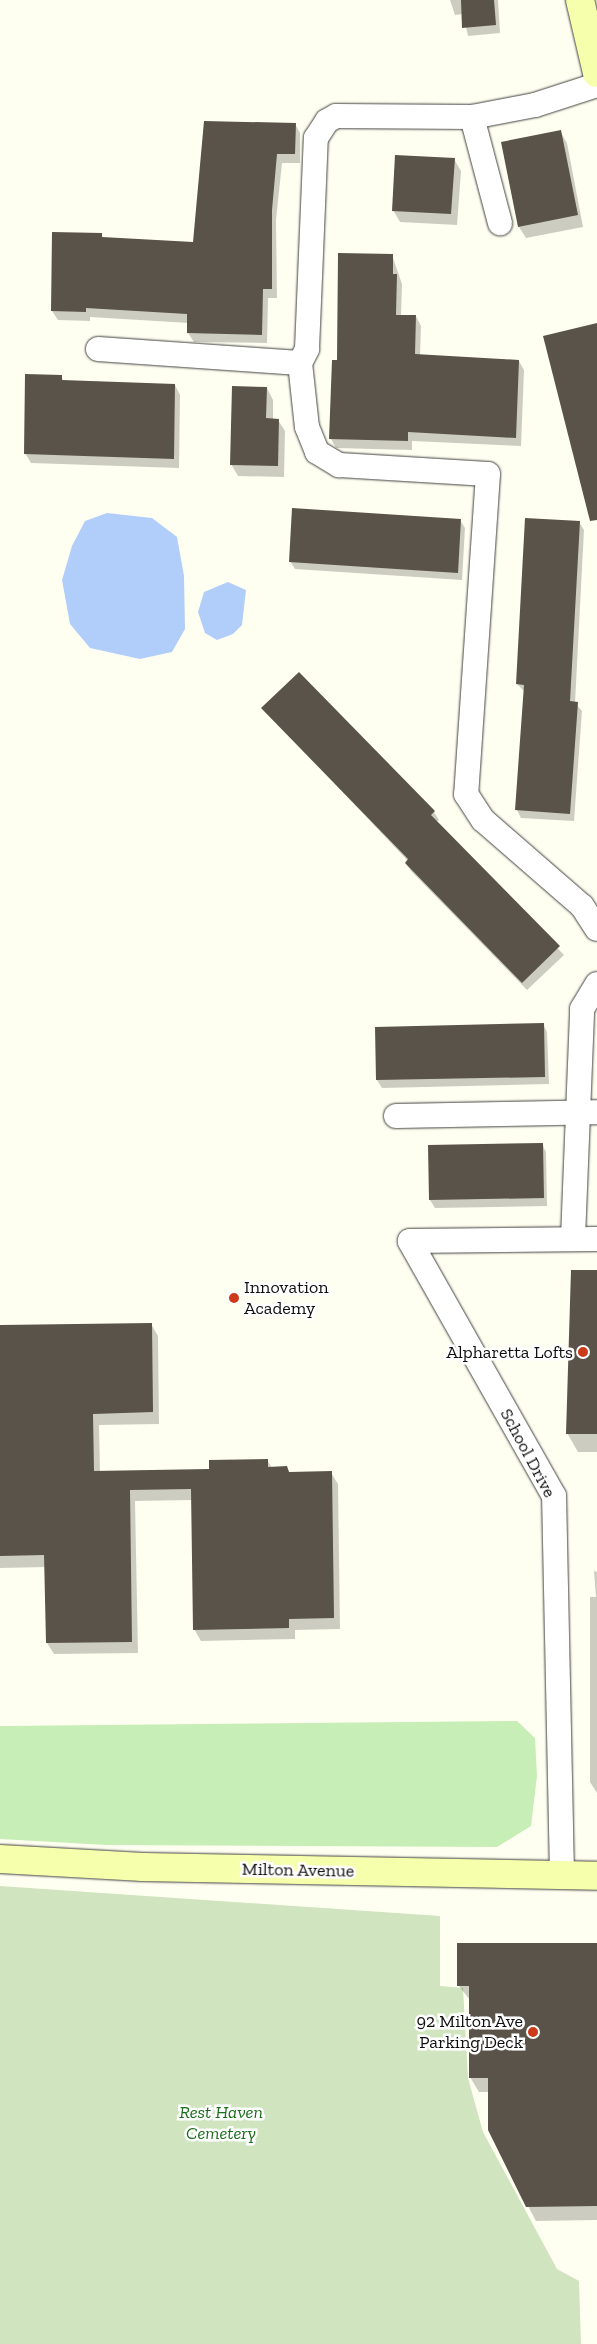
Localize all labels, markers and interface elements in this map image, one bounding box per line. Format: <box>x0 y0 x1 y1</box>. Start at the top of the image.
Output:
place label: Innovation Academy <box>244 1277 328 1320</box>
marker: Innovation Academy <box>228 1292 240 1304</box>
place label: Alpharetta Lofts <box>446 1341 573 1363</box>
marker: Alpharetta Lofts <box>577 1346 589 1358</box>
street label: School Drive <box>496 1405 560 1501</box>
street label: Milton Avenue <box>241 1858 355 1882</box>
place label: 92 Milton Ave Parking Deck <box>416 2011 523 2054</box>
marker: 92 Milton Ave Parking Deck <box>527 2026 539 2038</box>
park label: Rest Haven Cemetery <box>179 2102 263 2144</box>

